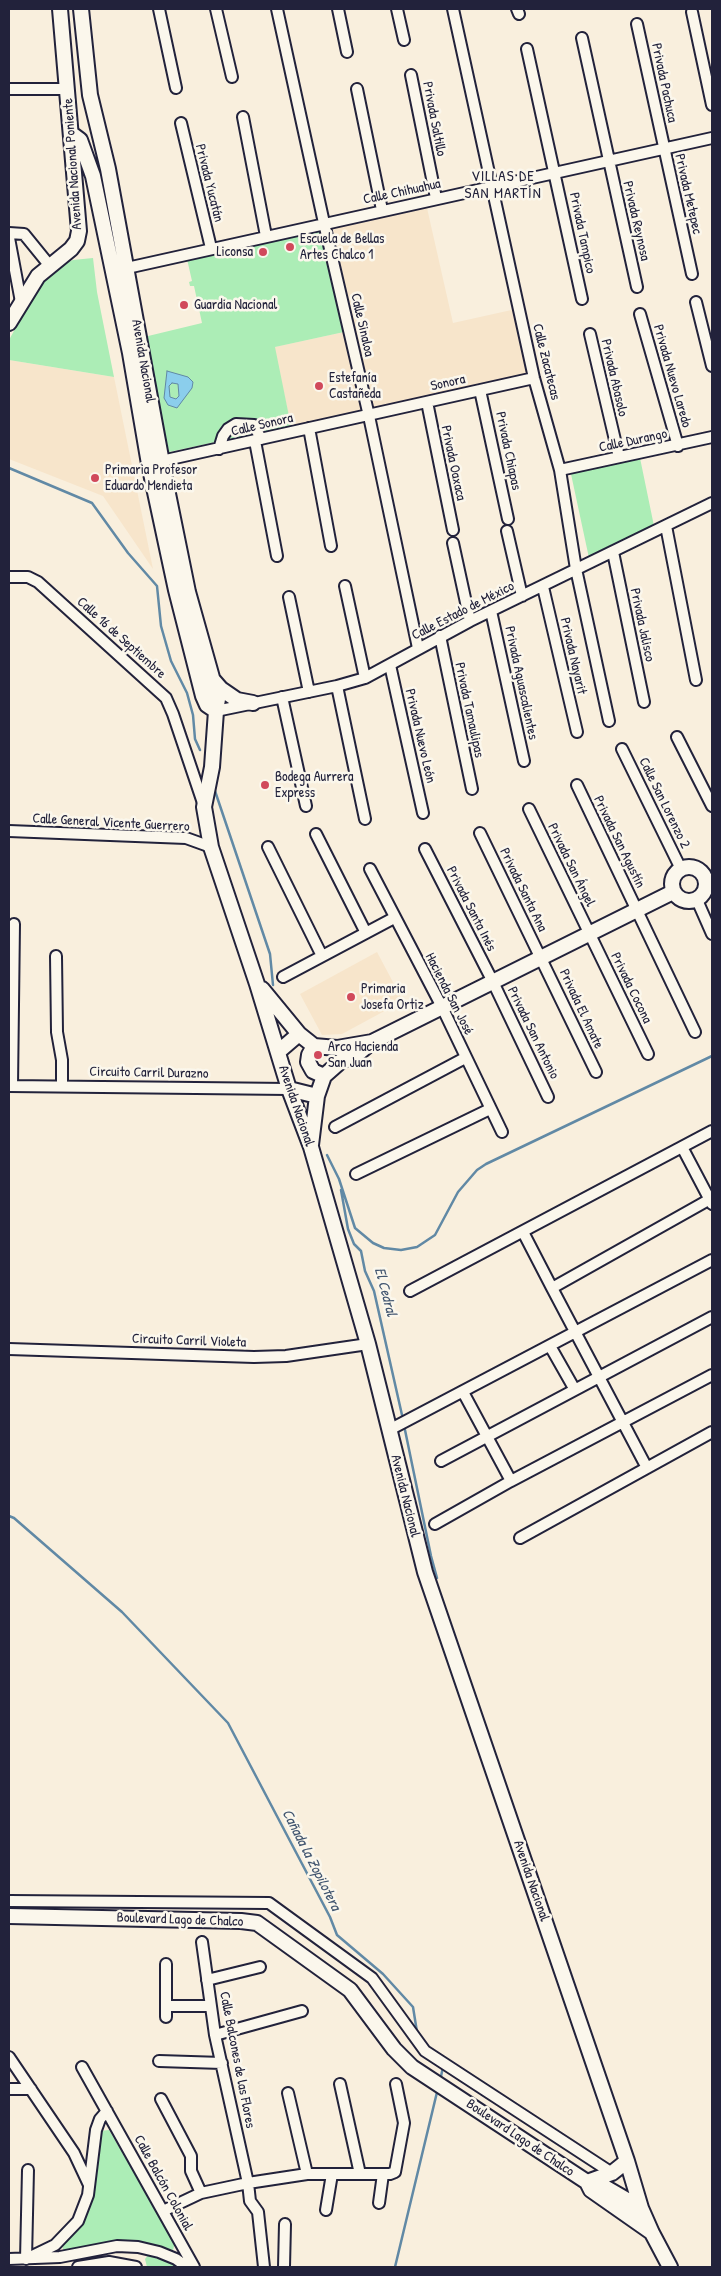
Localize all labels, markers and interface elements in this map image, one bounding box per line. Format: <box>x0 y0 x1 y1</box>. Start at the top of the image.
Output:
street label: Privada Pachuca <box>647 42 681 124</box>
street label: Privada Saltillo <box>419 80 449 158</box>
street label: Avenida Nacional Poniente <box>60 98 86 230</box>
street label: Privada Yucatán <box>191 142 227 224</box>
street label: Privada Metepec <box>671 152 705 236</box>
district label: VILLAS DE SAN MARTÍN <box>463 168 543 203</box>
street label: Calle Chihuahua <box>362 176 442 208</box>
street label: Privada Reynosa <box>619 180 653 262</box>
street label: Privada Tampico <box>565 191 599 275</box>
place label: Escuela de Bellas Artes Chalco 1 <box>300 231 384 264</box>
marker: Escuela de Bellas Artes Chalco 1 <box>284 241 296 253</box>
place label: Liconsa <box>216 244 253 260</box>
marker: Liconsa <box>257 246 269 258</box>
street label: Calle Sinaloa <box>347 292 377 358</box>
place label: Guardia Nacional <box>194 297 277 313</box>
marker: Guardia Nacional <box>178 299 190 311</box>
street label: Avenida Nacional <box>127 318 159 404</box>
street label: Calle Zacatecas <box>528 322 564 402</box>
street label: Privada Nuevo Laredo <box>649 323 695 429</box>
street label: Privada Abasolo <box>597 338 631 418</box>
place label: Estefanía Castañeda <box>329 370 381 402</box>
street label: Sonora <box>429 371 467 395</box>
marker: Estefanía Castañeda <box>313 380 325 392</box>
street label: Calle Sonora <box>229 410 295 440</box>
street label: Privada Chiapas <box>492 410 524 492</box>
street label: Privada Oaxaca <box>437 424 469 502</box>
street label: Calle Durango <box>597 426 669 456</box>
place label: Primaria Profesor Eduardo Mendieta <box>105 462 197 494</box>
marker: Primaria Profesor Eduardo Mendieta <box>89 472 101 484</box>
street label: Calle Estado de México <box>409 578 517 644</box>
street label: Privada Jalisco <box>626 587 658 663</box>
street label: Calle 16 de Septiembre <box>73 594 169 682</box>
street label: Privada Nayarit <box>556 616 590 696</box>
street label: Privada Aguascalientes <box>501 625 541 741</box>
street label: Privada Tamaulipas <box>451 661 487 759</box>
street label: Privada Nuevo León <box>401 687 439 785</box>
street label: Calle San Lorenzo 2 <box>635 755 693 851</box>
place label: Bodega Aurrera Express <box>275 769 353 802</box>
marker: Bodega Aurrera Express <box>259 779 271 791</box>
street label: Privada San Agustín <box>589 793 649 891</box>
street label: Calle General Vicente Guerrero <box>32 810 190 836</box>
street label: Privada San Ángel <box>544 821 598 909</box>
street label: Privada Santa Ana <box>496 845 550 935</box>
street label: Privada Santa Inés <box>442 864 500 954</box>
street label: Hacienda San José <box>421 950 477 1038</box>
street label: Privada Cocona <box>607 950 655 1026</box>
street label: Privada El Amate <box>555 967 607 1051</box>
place label: Primaria Josefa Ortiz <box>361 981 424 1014</box>
street label: Privada San Antonio <box>503 984 563 1082</box>
marker: Primaria Josefa Ortiz <box>345 991 357 1003</box>
place label: Arco Hacienda San Juan <box>328 1039 398 1072</box>
marker: Arco Hacienda San Juan <box>312 1049 324 1061</box>
street label: Avenida Nacional <box>274 1063 318 1149</box>
street label: Circuito Carril Durazno <box>89 1064 209 1082</box>
water label: El Cedral <box>370 1266 400 1318</box>
street label: Circuito Carril Violeta <box>132 1331 246 1351</box>
street label: Avenida Nacional <box>387 1453 423 1539</box>
water label: Cañada la Zopilotera <box>278 1806 344 1914</box>
street label: Avenida Nacional <box>509 1838 553 1924</box>
street label: Boulevard Lago de Chalco <box>116 1909 244 1931</box>
street label: Calle Balcones de las Flores <box>216 1990 258 2130</box>
street label: Boulevard Lago de Chalco <box>463 2096 577 2180</box>
street label: Calle Balcón Colonial <box>130 2132 196 2234</box>

